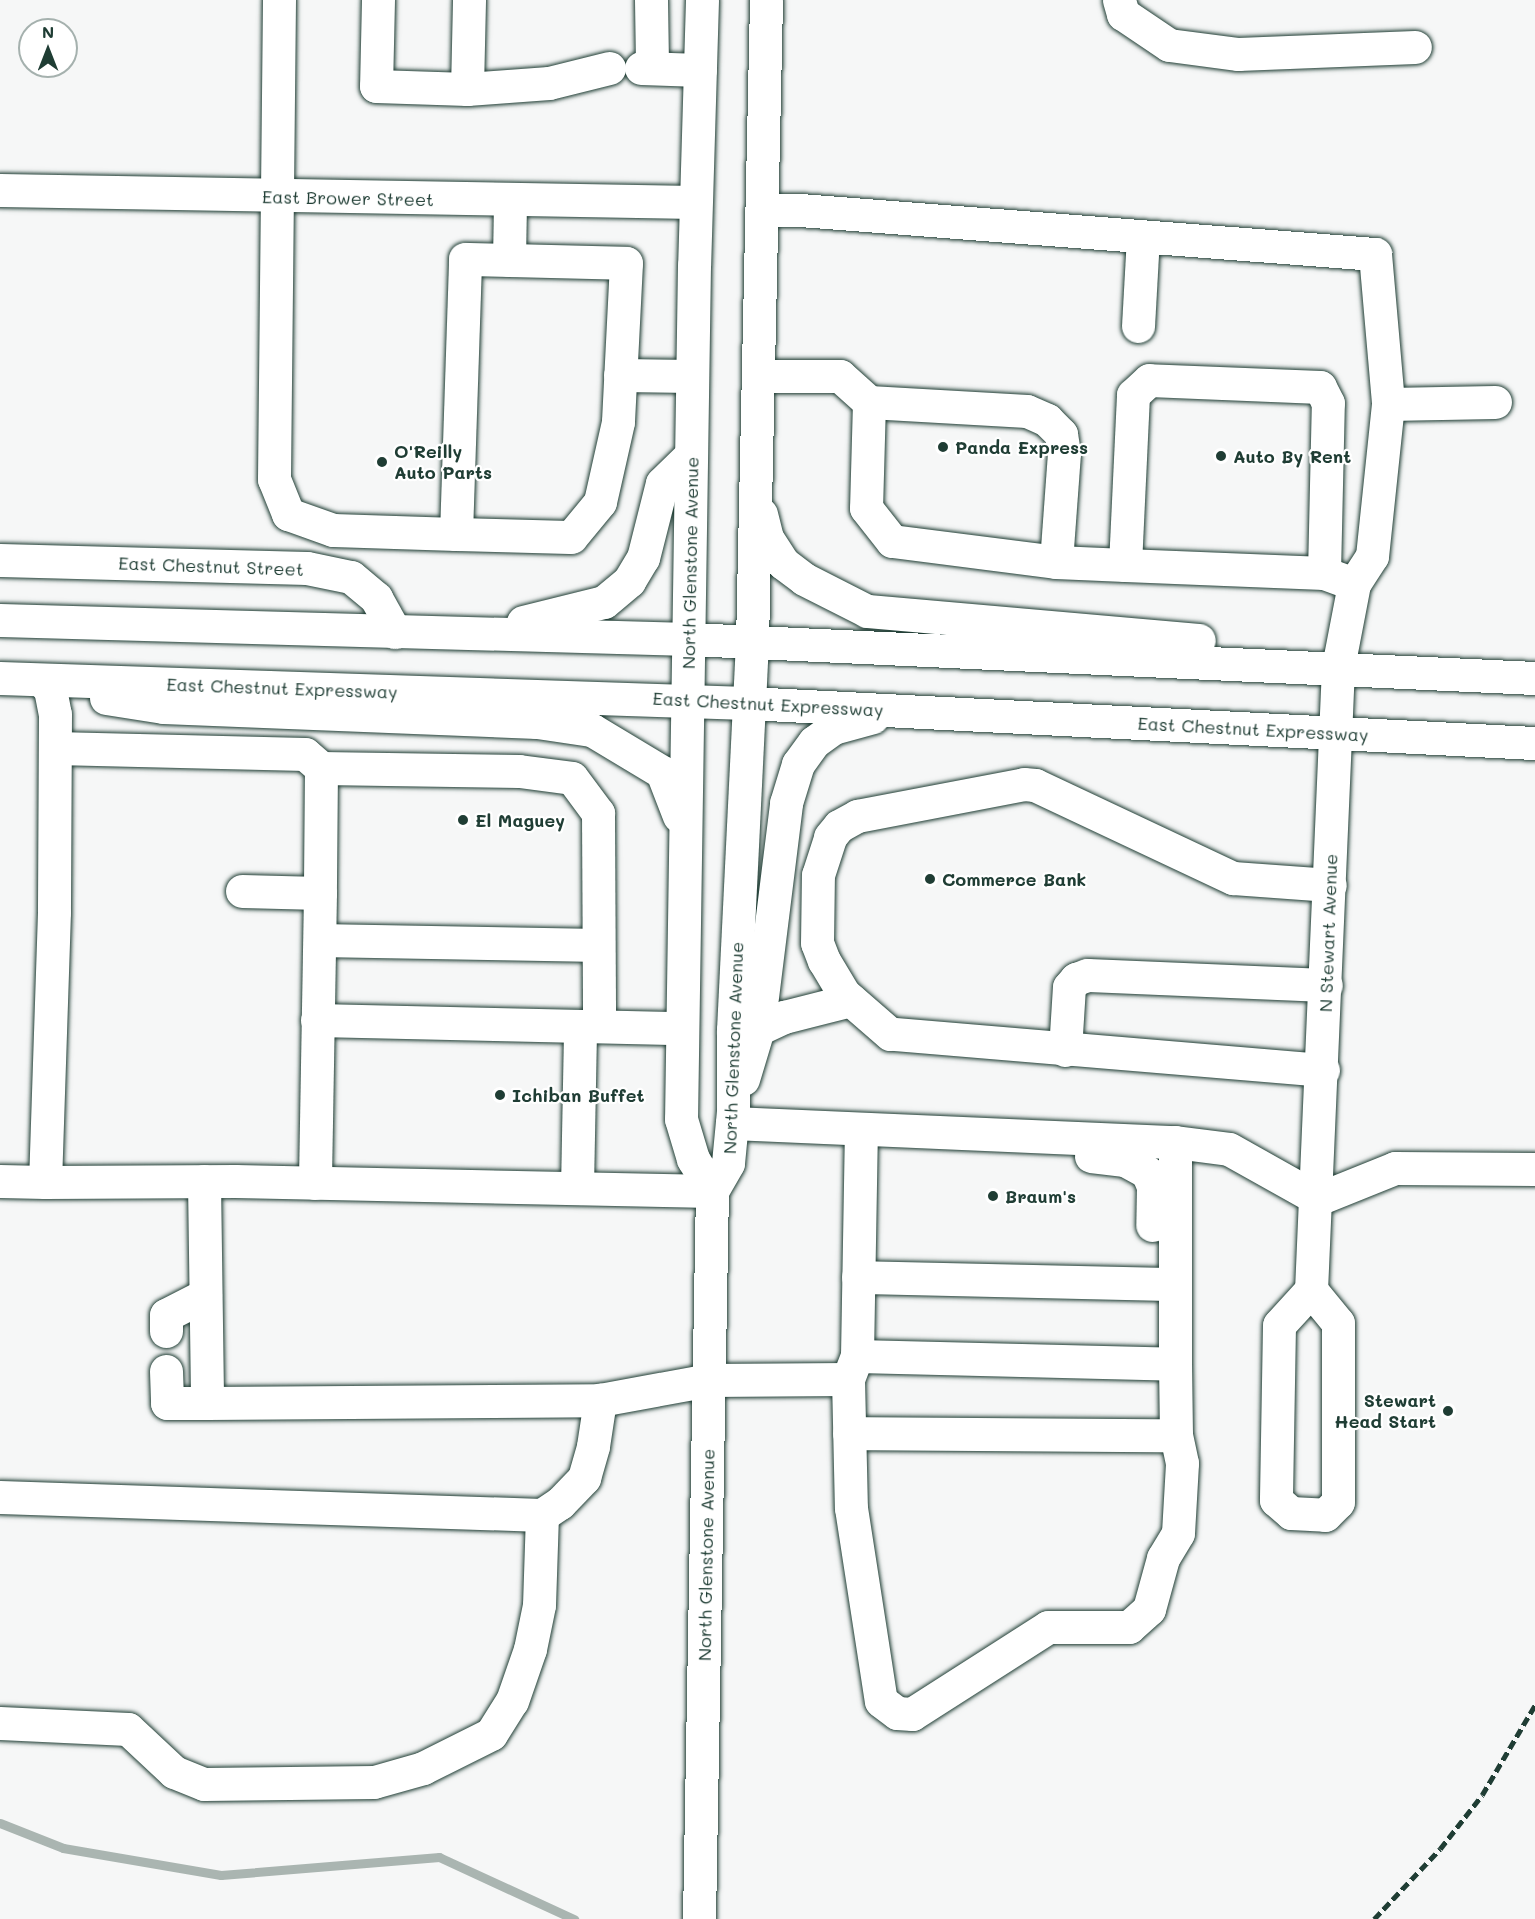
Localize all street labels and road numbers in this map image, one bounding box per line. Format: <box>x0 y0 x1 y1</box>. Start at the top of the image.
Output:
street label: East Brower Street <box>262 186 434 210</box>
street label: North Glenstone Avenue <box>677 457 703 669</box>
street label: East Chestnut Street <box>118 552 304 580</box>
street label: East Chestnut Expressway <box>166 673 398 703</box>
street label: East Chestnut Expressway <box>652 687 884 721</box>
street label: East Chestnut Expressway <box>1137 712 1369 746</box>
street label: N Stewart Avenue <box>1314 853 1342 1013</box>
street label: North Glenstone Avenue <box>719 942 747 1154</box>
street label: North Glenstone Avenue <box>693 1449 719 1661</box>

